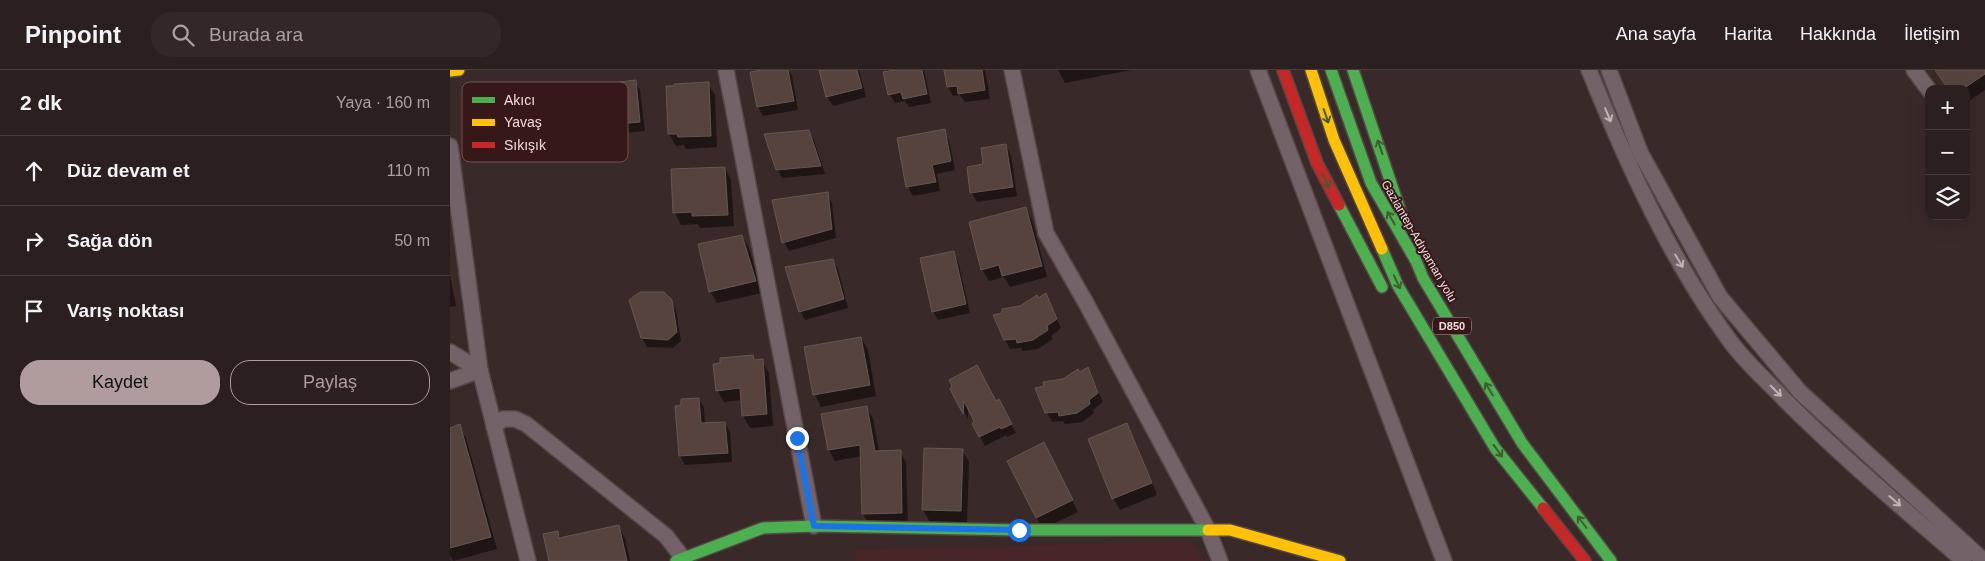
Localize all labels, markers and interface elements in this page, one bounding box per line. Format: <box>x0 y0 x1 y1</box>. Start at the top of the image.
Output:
search box <box>151 12 501 57</box>
text: Pinpoint <box>25 21 121 48</box>
icon: search <box>169 21 197 49</box>
text: Burada ara <box>209 24 303 45</box>
text: Ana sayfa <box>1616 24 1696 44</box>
text: Harita <box>1724 24 1772 44</box>
text: Hakkında <box>1800 24 1876 44</box>
text: İletişim <box>1904 24 1960 44</box>
legend <box>462 82 628 162</box>
map controls <box>1925 85 1970 220</box>
button: + <box>1925 85 1970 130</box>
text: 2 dk <box>20 91 62 114</box>
text: Akıcı <box>504 92 535 108</box>
text: Yaya · 160 m <box>336 94 430 111</box>
one-way arrow <box>1603 107 1613 122</box>
one-way arrow <box>1322 108 1331 124</box>
text: Yavaş <box>504 114 542 130</box>
button: − <box>1925 130 1970 175</box>
text: Sıkışık <box>504 137 547 153</box>
one-way arrow <box>1375 140 1384 156</box>
icon: ahead <box>20 157 48 185</box>
text: Düz devam et <box>67 160 189 181</box>
text: 110 m <box>387 162 430 179</box>
one-way arrow <box>1321 173 1331 188</box>
button: layers <box>1925 175 1970 220</box>
street label: Gaziantep-Adıyaman yolu <box>1378 178 1460 304</box>
one-way arrow <box>1385 211 1395 225</box>
icon: right <box>20 227 48 255</box>
text: Sağa dön <box>67 230 153 251</box>
text: 50 m <box>394 232 430 249</box>
one-way arrow <box>1675 253 1685 267</box>
one-way arrow <box>1392 274 1402 289</box>
icon: arrive <box>20 297 48 325</box>
text: Varış noktası <box>67 300 184 321</box>
road number: D850 <box>1433 318 1471 334</box>
button: Kaydet <box>20 360 220 405</box>
button: Paylaş <box>230 360 430 405</box>
one-way arrow <box>1484 382 1494 396</box>
one-way arrow <box>1770 384 1782 397</box>
route end <box>786 427 809 450</box>
one-way arrow <box>1493 444 1503 458</box>
one-way arrow <box>1888 495 1901 507</box>
one-way arrow <box>1576 516 1587 529</box>
route start <box>1008 519 1031 542</box>

